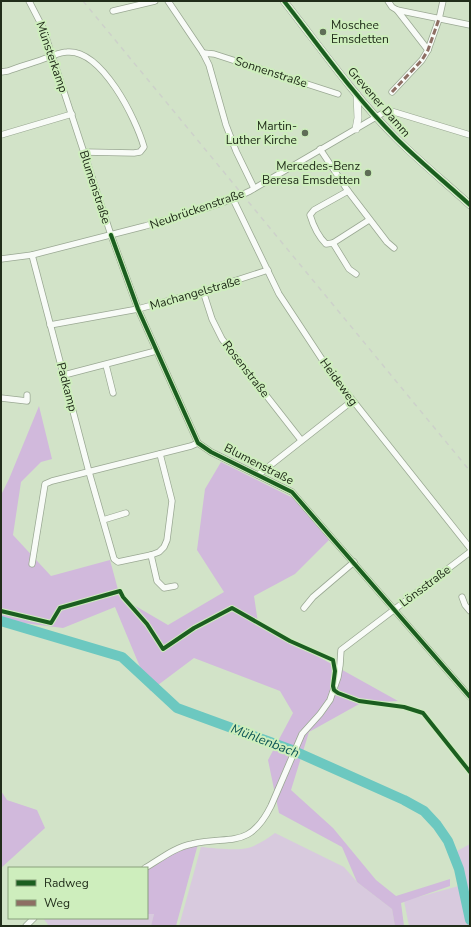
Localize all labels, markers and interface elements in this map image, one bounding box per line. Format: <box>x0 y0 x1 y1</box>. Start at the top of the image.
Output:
place label: Moschee Emsdetten <box>331 17 389 47</box>
street label: Münsterkamp <box>32 19 72 95</box>
marker: Moschee Emsdetten <box>318 27 328 37</box>
street label: Sonnenstraße <box>233 53 309 91</box>
street label: Grevener Damm <box>344 64 414 140</box>
place label: Martin- Luther Kirche <box>226 118 297 148</box>
marker: Martin- Luther Kirche <box>300 128 310 138</box>
street label: Blumenstraße <box>76 148 114 226</box>
place label: Mercedes-Benz Beresa Emsdetten <box>262 158 360 188</box>
marker: Mercedes-Benz Beresa Emsdetten <box>363 168 373 178</box>
street label: Neubrückenstraße <box>148 185 246 233</box>
street label: Machangelstraße <box>148 272 242 314</box>
street label: Rosenstraße <box>219 337 273 401</box>
street label: Heideweg <box>316 355 362 409</box>
street label: Padkamp <box>53 361 81 413</box>
street label: Blumenstraße <box>221 440 297 488</box>
street label: Lönsstraße <box>396 562 454 610</box>
water label: Mühlenbach <box>228 720 302 762</box>
legend <box>8 867 148 919</box>
text: Radweg <box>44 875 89 891</box>
text: Weg <box>44 895 70 911</box>

